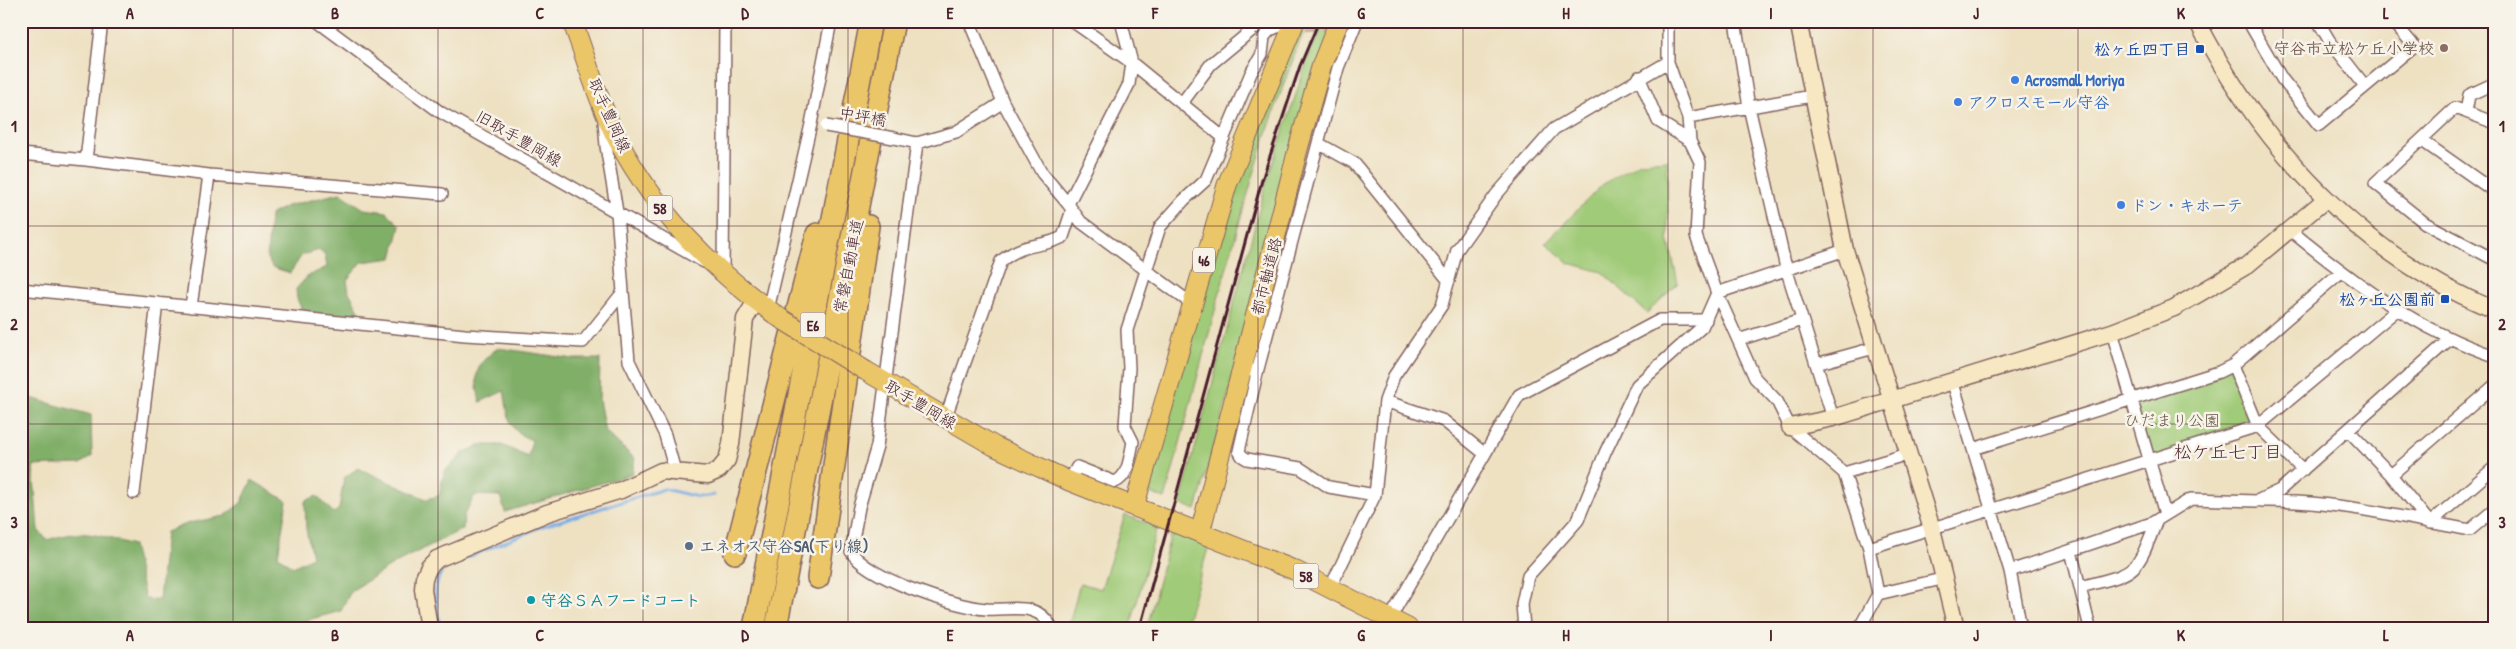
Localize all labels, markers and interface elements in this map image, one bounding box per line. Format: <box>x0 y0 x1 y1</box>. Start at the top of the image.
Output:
text: A <box>126 2 134 24</box>
text: B <box>331 2 339 24</box>
text: C <box>536 2 545 24</box>
text: D <box>741 2 749 24</box>
text: E <box>946 2 954 24</box>
text: F <box>1151 2 1159 24</box>
text: G <box>1357 2 1365 24</box>
text: H <box>1562 2 1570 24</box>
text: I <box>1769 2 1773 24</box>
text: J <box>1973 2 1979 24</box>
text: K <box>2177 2 2186 24</box>
text: L <box>2383 2 2389 24</box>
place label: 守谷市立松ケ丘小学校 <box>2274 37 2434 59</box>
place label: 松ヶ丘四丁目 <box>2094 38 2190 60</box>
marker: 守谷市立松ケ丘小学校 <box>2438 42 2450 54</box>
marker: 松ヶ丘四丁目 <box>2194 43 2206 55</box>
place label: Acrosmall Moriya <box>2025 69 2125 92</box>
street label: 取手豊岡線 <box>584 74 636 156</box>
marker: Acrosmall Moriya <box>2009 74 2021 86</box>
place label: アクロスモール守谷 <box>1968 91 2110 113</box>
marker: アクロスモール守谷 <box>1952 96 1964 108</box>
street label: 中坪橋 <box>837 101 889 131</box>
street label: 旧取手豊岡線 <box>472 104 566 172</box>
text: 1 <box>11 115 17 137</box>
text: 1 <box>2499 115 2505 137</box>
place label: ドン・キホーテ <box>2131 194 2243 216</box>
road number: 58 <box>648 196 672 220</box>
marker: ドン・キホーテ <box>2115 199 2127 211</box>
street label: 常磐自動車道 <box>828 217 868 315</box>
street label: 都市軸道路 <box>1246 235 1286 317</box>
road number: 46 <box>1193 248 1215 272</box>
place label: 松ヶ丘公園前 <box>2339 288 2435 310</box>
marker: 松ヶ丘公園前 <box>2439 293 2451 305</box>
road number: E6 <box>800 312 826 338</box>
text: 2 <box>10 313 18 335</box>
text: 2 <box>2498 313 2506 335</box>
street label: 取手豊岡線 <box>881 374 961 434</box>
park label: ひだまり公園 <box>2124 409 2220 431</box>
district label: 松ケ丘七丁目 <box>2174 439 2282 464</box>
text: 3 <box>10 511 18 533</box>
text: 3 <box>2498 511 2506 533</box>
place label: エネオス守谷SA(下り線) <box>699 535 869 557</box>
marker: エネオス守谷SA(下り線) <box>683 540 695 552</box>
road number: 58 <box>1294 564 1318 588</box>
place label: 守谷ＳＡフードコート <box>541 589 701 611</box>
marker: 守谷ＳＡフードコート <box>525 594 537 606</box>
text: A <box>126 624 134 646</box>
text: B <box>331 624 339 646</box>
text: C <box>536 624 545 646</box>
text: D <box>741 624 749 646</box>
text: E <box>946 624 954 646</box>
text: F <box>1151 624 1159 646</box>
text: G <box>1357 624 1365 646</box>
text: H <box>1562 624 1570 646</box>
text: I <box>1769 624 1773 646</box>
text: J <box>1973 624 1979 646</box>
text: K <box>2177 624 2186 646</box>
text: L <box>2383 624 2389 646</box>

